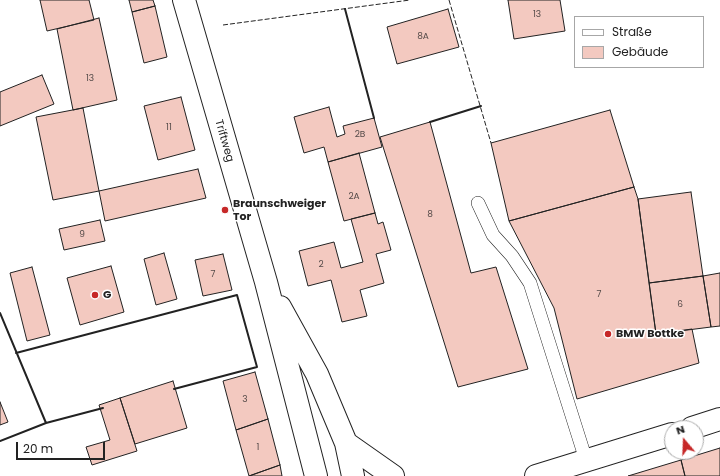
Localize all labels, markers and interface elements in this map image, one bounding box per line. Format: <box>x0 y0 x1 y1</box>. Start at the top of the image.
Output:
house number: 13 <box>533 10 541 20</box>
legend <box>574 16 704 68</box>
text: Straße <box>612 23 652 40</box>
house number: 8A <box>417 32 429 42</box>
text: Gebäude <box>612 43 668 60</box>
house number: 13 <box>86 74 94 84</box>
street label: Triftweg <box>212 118 236 164</box>
house number: 11 <box>166 123 172 133</box>
house number: 2B <box>355 130 365 140</box>
house number: 2A <box>348 192 360 202</box>
place label: Braunschweiger Tor <box>233 197 326 223</box>
marker: Braunschweiger Tor <box>220 205 230 215</box>
house number: 8 <box>427 210 433 220</box>
house number: 9 <box>79 230 85 240</box>
house number: 2 <box>318 260 324 270</box>
house number: 7 <box>211 270 215 280</box>
place label: G <box>103 288 111 302</box>
marker: G <box>90 290 100 300</box>
house number: 7 <box>597 290 601 300</box>
house number: 6 <box>677 300 683 310</box>
place label: BMW Bottke <box>616 327 684 341</box>
marker: BMW Bottke <box>603 329 613 339</box>
house number: 3 <box>242 395 248 405</box>
north arrow <box>664 420 704 460</box>
text: N <box>674 421 687 439</box>
scale bar <box>18 434 107 460</box>
text: 20 m <box>23 440 53 457</box>
house number: 1 <box>257 443 259 453</box>

